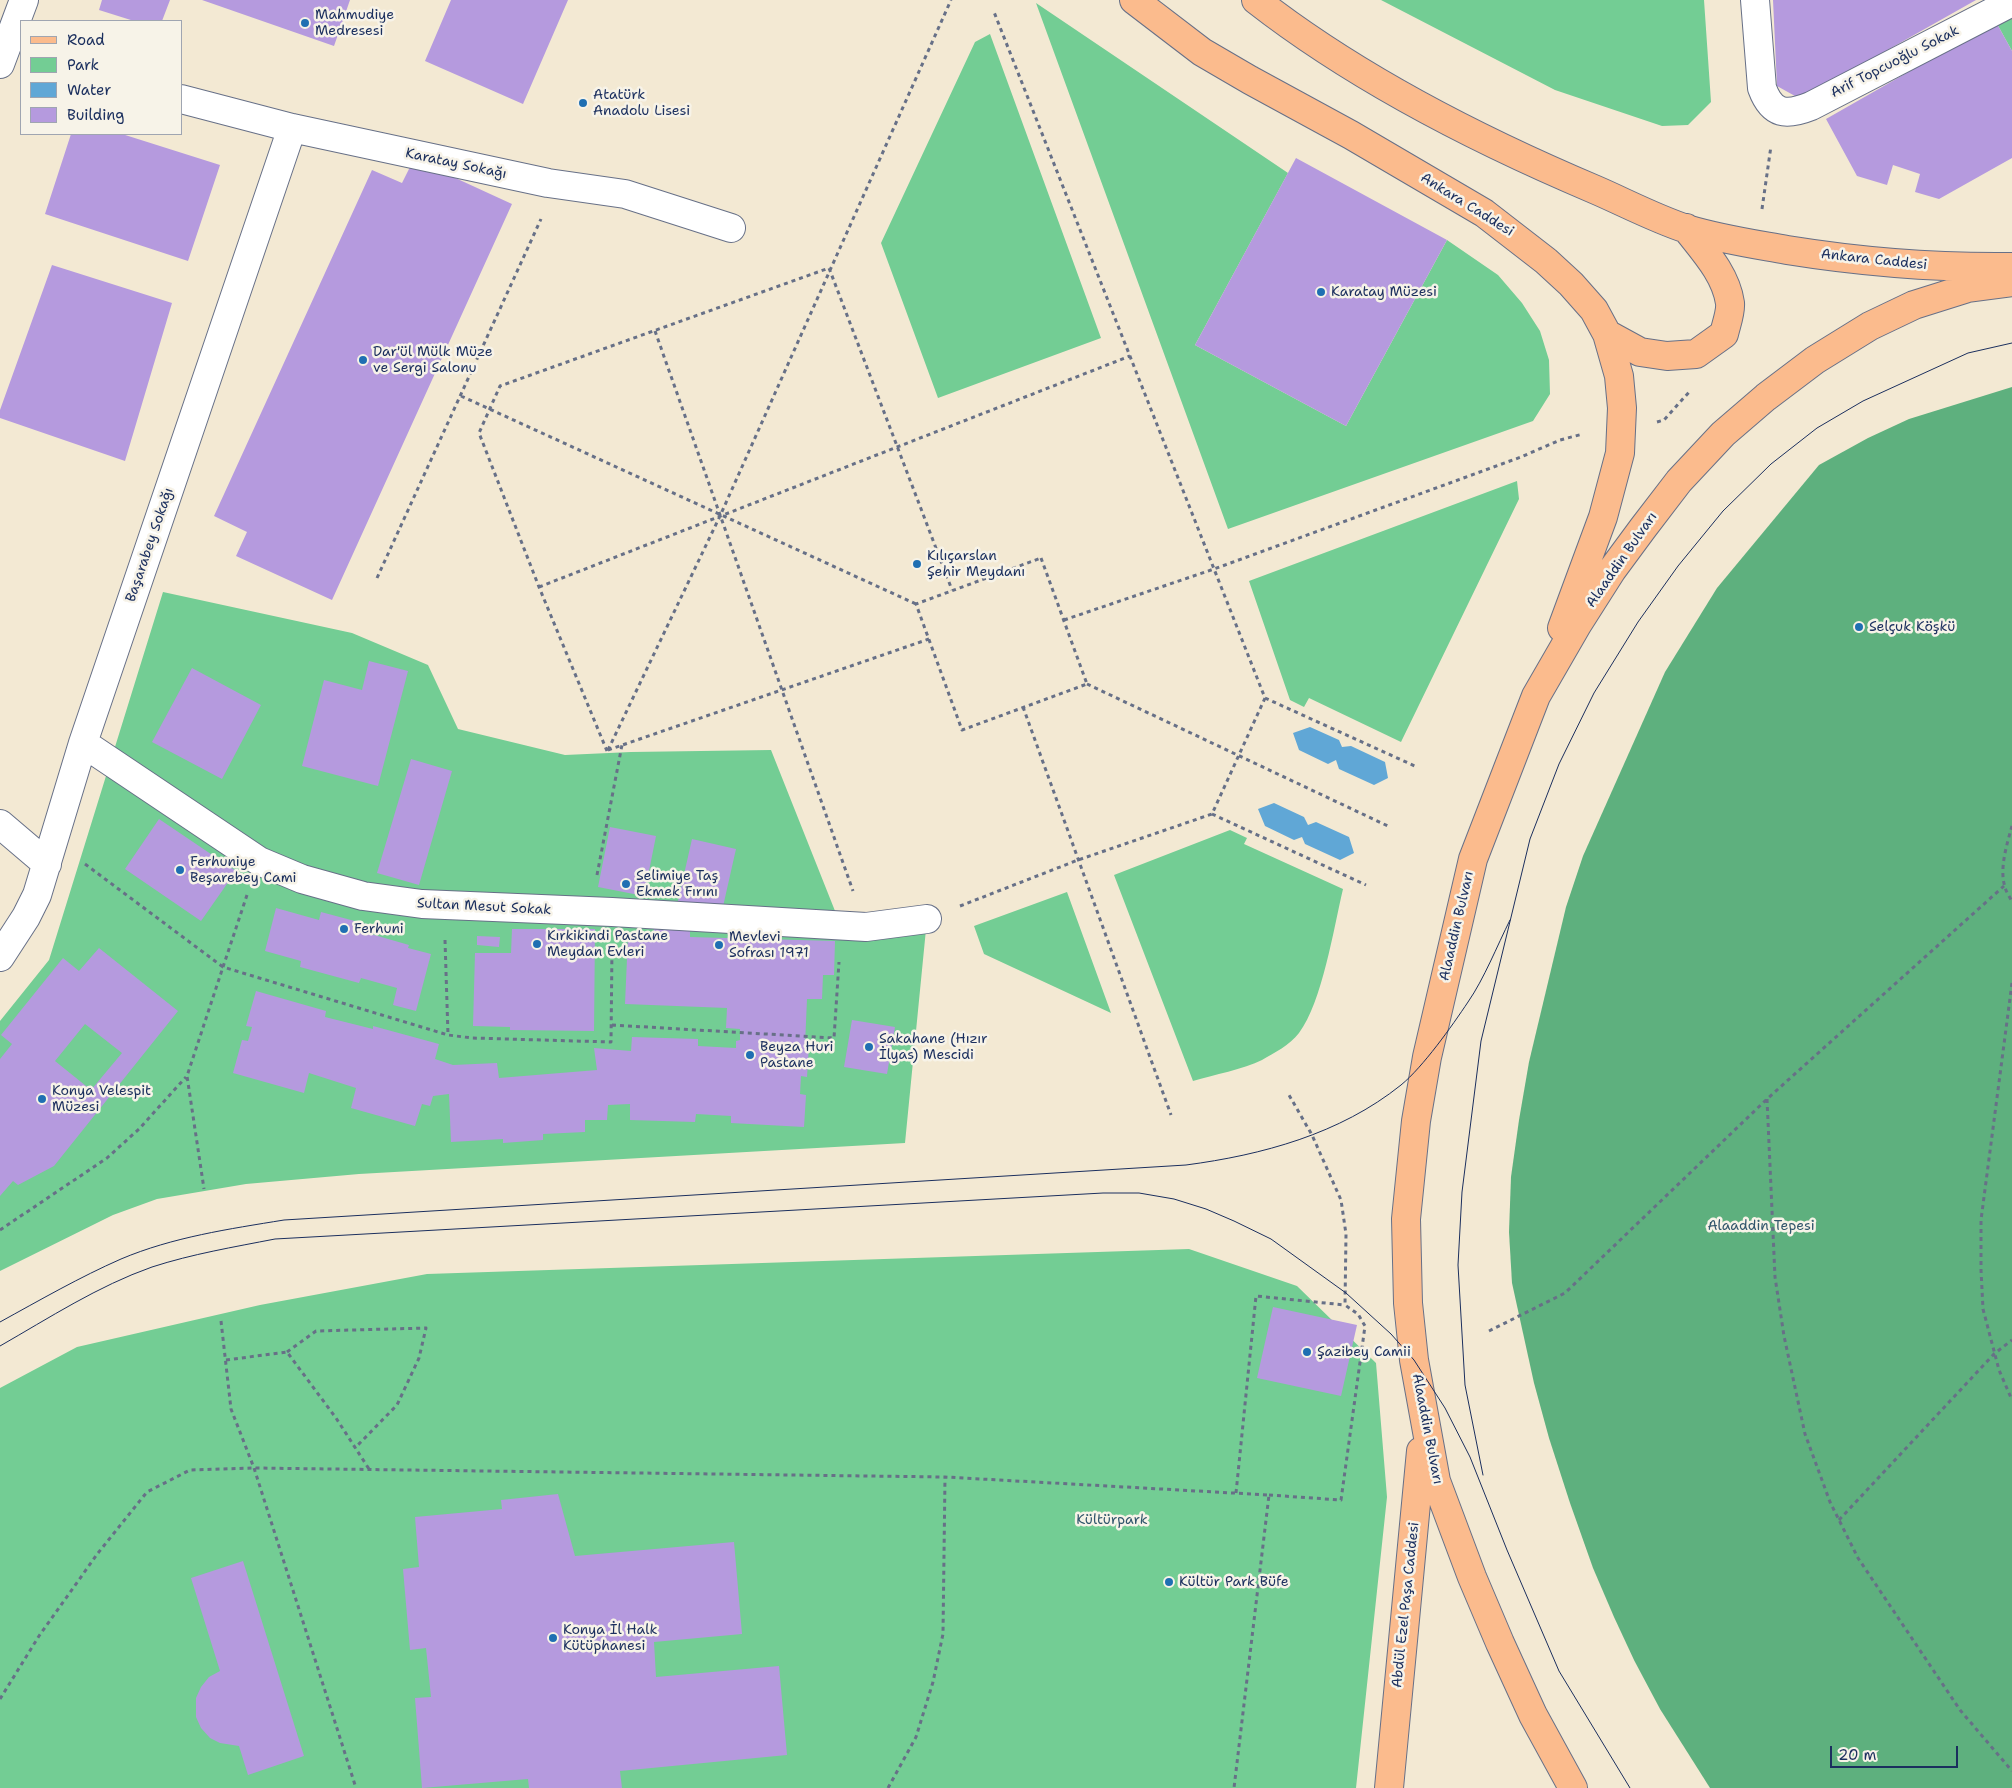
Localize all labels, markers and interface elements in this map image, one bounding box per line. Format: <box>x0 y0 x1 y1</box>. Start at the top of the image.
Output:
place label: Mahmudiye Medresesi <box>315 7 394 40</box>
marker: Mahmudiye Medresesi <box>299 17 311 29</box>
legend <box>20 20 182 135</box>
street label: Arif Topcuoğlu Sokak <box>1828 22 1962 102</box>
text: Road <box>67 30 105 50</box>
text: Park <box>67 55 99 75</box>
text: Water <box>67 80 111 100</box>
place label: Atatürk Anadolu Lisesi <box>593 87 690 120</box>
marker: Atatürk Anadolu Lisesi <box>577 97 589 109</box>
text: Building <box>67 105 124 125</box>
street label: Karatay Sokağı <box>404 145 508 183</box>
street label: Ankara Caddesi <box>1417 170 1517 240</box>
street label: Ankara Caddesi <box>1820 246 1928 274</box>
place label: Karatay Müzesi <box>1331 284 1437 300</box>
marker: Karatay Müzesi <box>1315 286 1327 298</box>
place label: Dar'ül Mülk Müze ve Sergi Salonu <box>373 344 493 377</box>
marker: Dar'ül Mülk Müze ve Sergi Salonu <box>357 354 369 366</box>
street label: Başarabey Sokağı <box>123 486 177 604</box>
street label: Alaaddin Bulvarı <box>1583 509 1661 611</box>
place label: Kılıçarslan Şehir Meydanı <box>927 548 1025 580</box>
marker: Kılıçarslan Şehir Meydanı <box>911 558 923 570</box>
place label: Selçuk Köşkü <box>1869 619 1955 635</box>
marker: Selçuk Köşkü <box>1853 621 1865 633</box>
place label: Ferhuniye Beşarebey Cami <box>190 854 297 886</box>
marker: Ferhuniye Beşarebey Cami <box>174 864 186 876</box>
place label: Selimiye Taş Ekmek Fırını <box>636 868 718 900</box>
street label: Alaaddin Bulvarı <box>1436 869 1478 983</box>
marker: Selimiye Taş Ekmek Fırını <box>620 878 632 890</box>
street label: Sultan Mesut Sokak <box>416 895 552 919</box>
place label: Ferhuni <box>354 921 404 937</box>
marker: Ferhuni <box>338 923 350 935</box>
place label: Kırkikindi Pastane Meydan Evleri <box>547 928 668 960</box>
place label: Mevlevi Sofrası 1971 <box>729 929 809 962</box>
marker: Kırkikindi Pastane Meydan Evleri <box>531 938 543 950</box>
marker: Mevlevi Sofrası 1971 <box>713 939 725 951</box>
place label: Sakahane (Hızır İlyas) Mescidi <box>879 1031 988 1064</box>
place label: Beyza Huri Pastane <box>760 1039 834 1072</box>
marker: Sakahane (Hızır İlyas) Mescidi <box>863 1041 875 1053</box>
marker: Beyza Huri Pastane <box>744 1049 756 1061</box>
place label: Konya Velespit Müzesi <box>52 1083 151 1116</box>
marker: Konya Velespit Müzesi <box>36 1093 48 1105</box>
park label: Alaaddin Tepesi <box>1707 1218 1815 1234</box>
place label: Şazibey Camii <box>1317 1344 1411 1360</box>
marker: Şazibey Camii <box>1301 1346 1313 1358</box>
street label: Alaaddin Bulvarı <box>1408 1372 1446 1486</box>
park label: Kültürpark <box>1076 1512 1148 1528</box>
street label: Abdül Ezel Paşa Caddesi <box>1389 1521 1423 1689</box>
place label: Kültür Park Büfe <box>1179 1574 1289 1590</box>
marker: Kültür Park Büfe <box>1163 1576 1175 1588</box>
place label: Konya İl Halk Kütüphanesi <box>563 1622 657 1654</box>
marker: Konya İl Halk Kütüphanesi <box>547 1632 559 1644</box>
scale bar <box>1832 1736 1960 1768</box>
text: 20 m <box>1838 1745 1877 1765</box>

